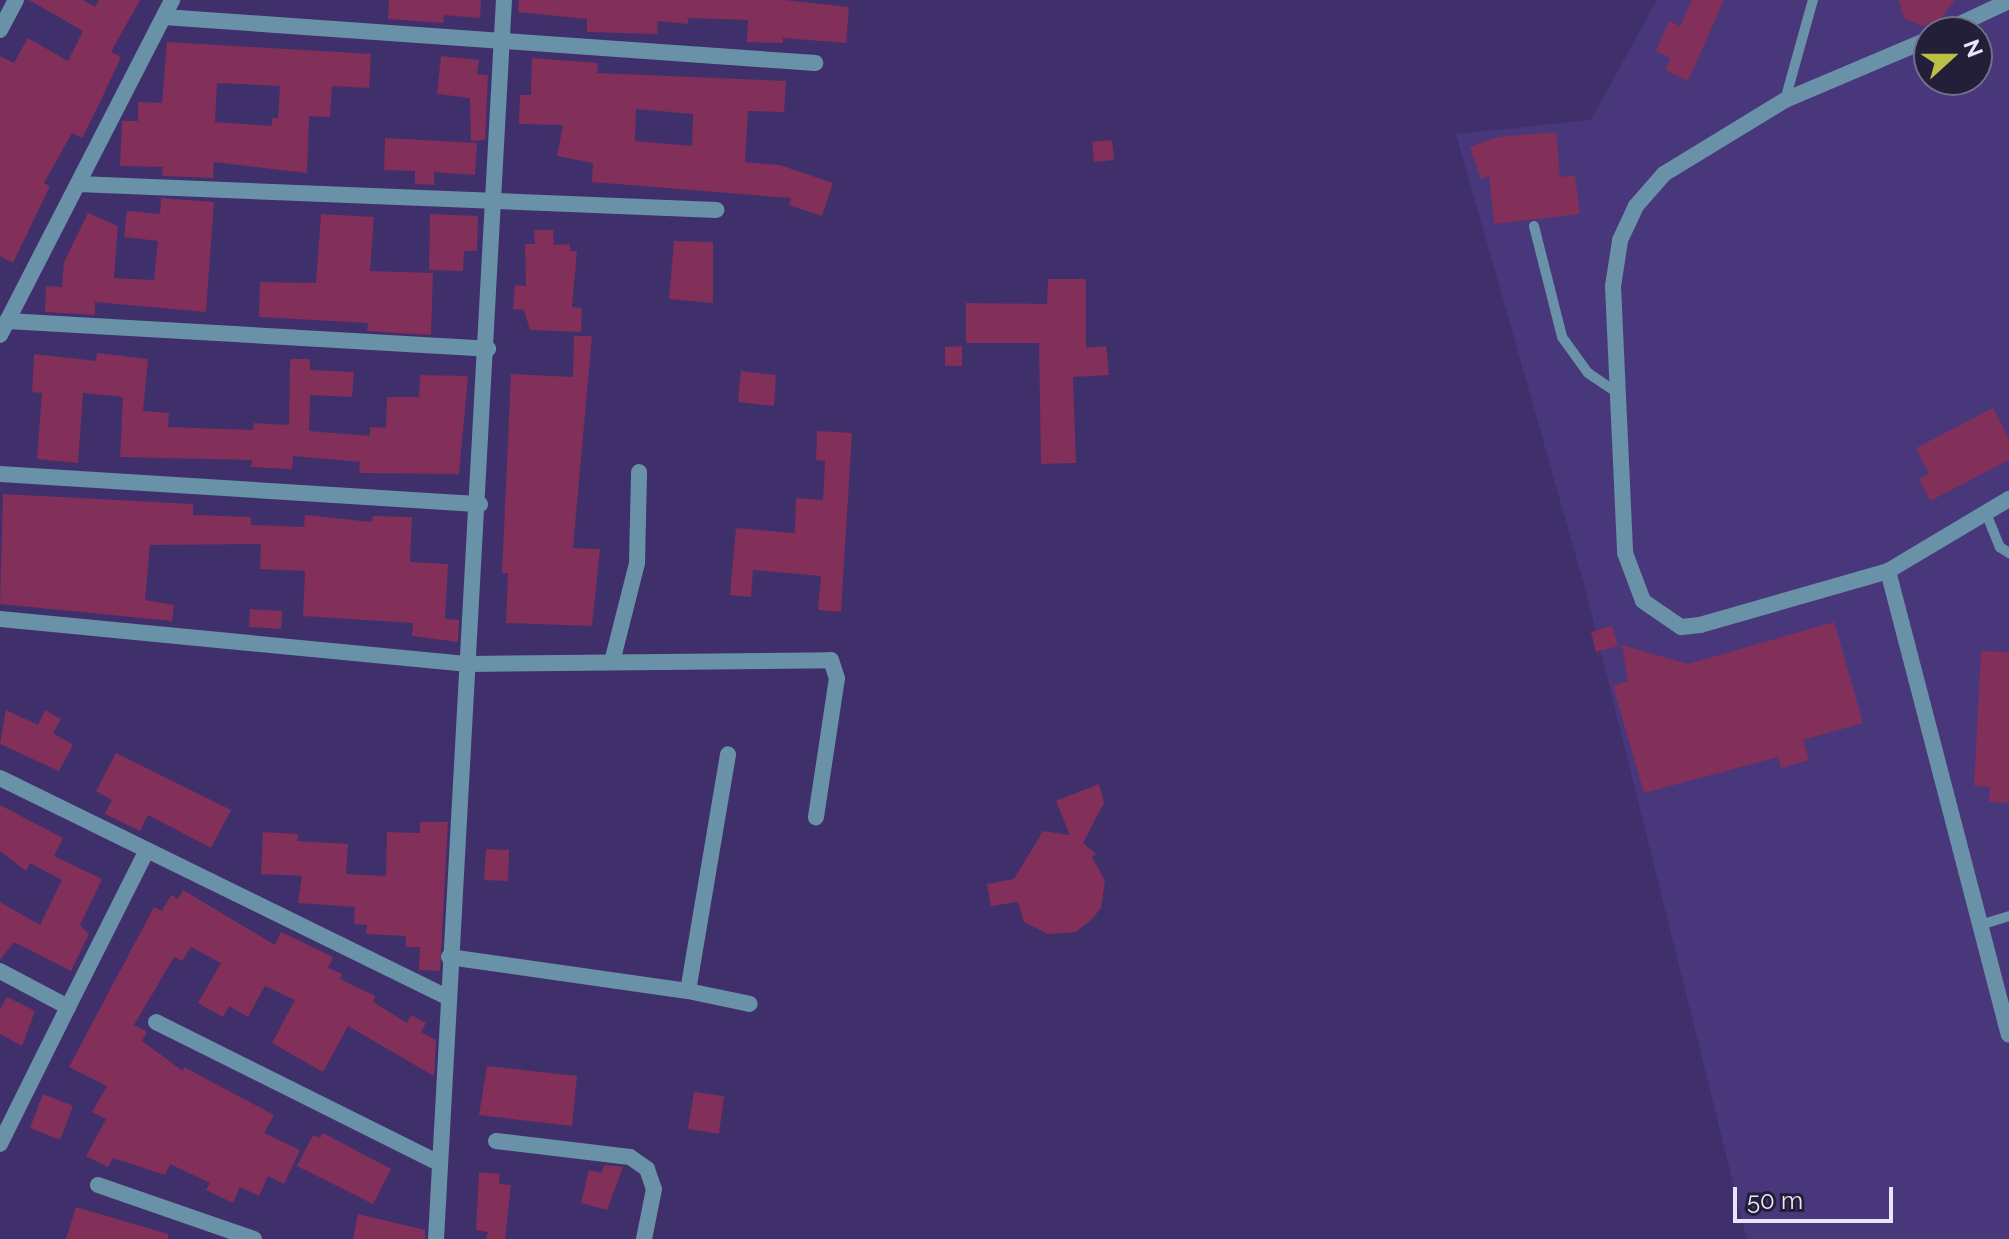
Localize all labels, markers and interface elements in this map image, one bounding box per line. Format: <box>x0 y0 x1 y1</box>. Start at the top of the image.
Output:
north arrow <box>1913 16 1993 96</box>
text: N <box>1958 36 1989 61</box>
scale bar <box>1737 1171 1897 1221</box>
text: 50 m <box>1747 1186 1803 1215</box>

